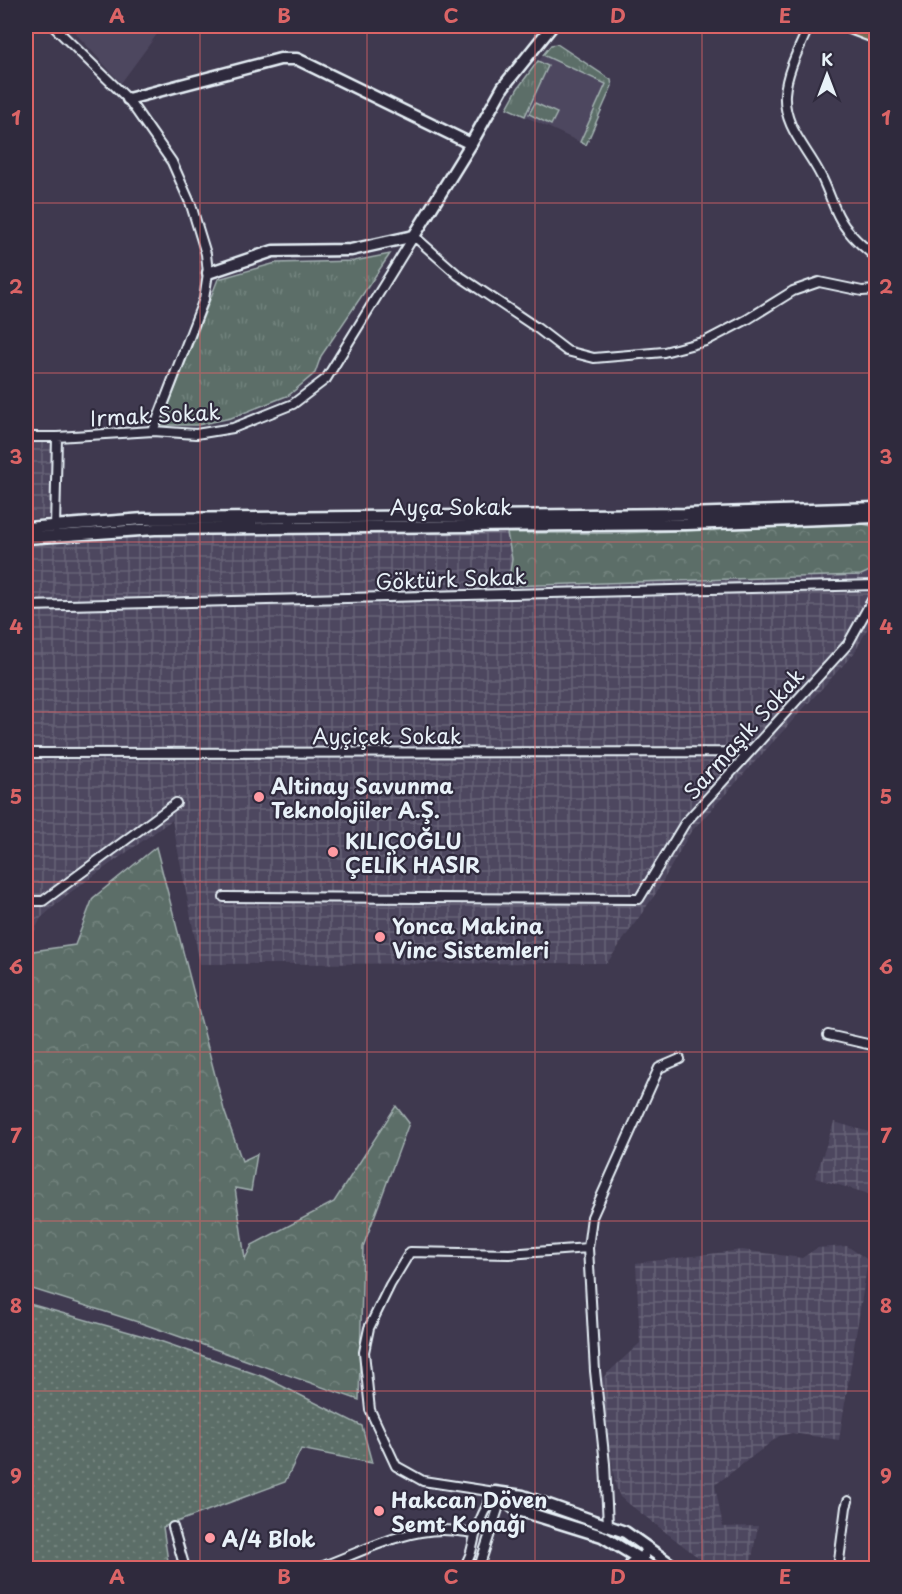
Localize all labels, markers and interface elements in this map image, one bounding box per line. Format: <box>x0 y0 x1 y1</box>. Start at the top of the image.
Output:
text: A <box>109 0 125 30</box>
text: B <box>277 0 291 30</box>
text: C <box>443 0 459 30</box>
text: D <box>610 0 626 30</box>
text: E <box>779 0 791 30</box>
north arrow <box>797 45 857 105</box>
text: K <box>821 47 833 71</box>
text: 1 <box>11 102 21 132</box>
text: 1 <box>881 102 891 132</box>
text: 2 <box>9 271 23 301</box>
text: 2 <box>879 271 893 301</box>
street label: Irmak Sokak <box>89 395 221 433</box>
text: 3 <box>9 441 23 471</box>
text: 3 <box>879 441 893 471</box>
street label: Ayça Sokak <box>390 490 512 522</box>
street label: Göktürk Sokak <box>375 559 527 597</box>
text: 4 <box>9 611 23 641</box>
text: 4 <box>879 611 893 641</box>
street label: Sarmaşık Sokak <box>675 660 811 806</box>
street label: Ayçiçek Sokak <box>312 719 462 751</box>
place label: Altinay Savunma Teknolojiler A.Ş. <box>271 769 454 825</box>
text: 5 <box>10 781 22 811</box>
text: 5 <box>880 781 892 811</box>
marker: Altinay Savunma Teknolojiler A.Ş. <box>252 790 266 804</box>
place label: KILIÇOĞLU ÇELİK HASIR <box>345 824 480 880</box>
marker: KILIÇOĞLU ÇELİK HASIR <box>326 845 340 859</box>
place label: Yonca Makina Vinc Sistemleri <box>392 909 549 965</box>
marker: Yonca Makina Vinc Sistemleri <box>373 930 387 944</box>
text: 6 <box>9 951 23 981</box>
text: 6 <box>879 951 893 981</box>
text: 7 <box>10 1120 22 1150</box>
text: 7 <box>880 1120 892 1150</box>
text: 8 <box>10 1290 22 1320</box>
text: 8 <box>880 1290 892 1320</box>
text: 9 <box>10 1460 22 1490</box>
text: 9 <box>880 1460 892 1490</box>
place label: Hakcan Döven Semt Konağı <box>391 1483 547 1539</box>
marker: Hakcan Döven Semt Konağı <box>372 1504 386 1518</box>
place label: A/4 Blok <box>222 1522 316 1554</box>
marker: A/4 Blok <box>203 1531 217 1545</box>
text: A <box>109 1561 125 1591</box>
text: B <box>277 1561 291 1591</box>
text: C <box>443 1561 459 1591</box>
text: D <box>610 1561 626 1591</box>
text: E <box>779 1561 791 1591</box>

